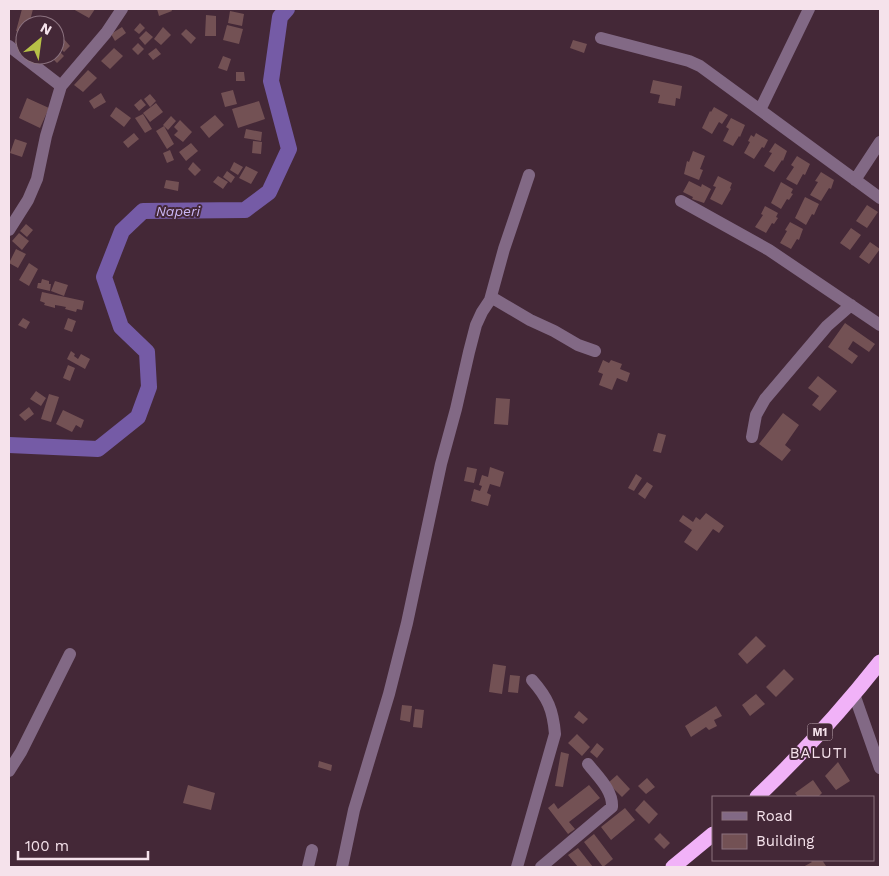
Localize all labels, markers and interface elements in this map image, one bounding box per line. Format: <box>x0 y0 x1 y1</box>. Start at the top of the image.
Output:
north arrow <box>15 15 65 65</box>
text: N <box>38 19 55 38</box>
water label: Naperi <box>156 203 201 219</box>
road number: M1 <box>808 724 832 740</box>
district label: BALUTI <box>790 744 848 762</box>
legend <box>712 796 874 861</box>
text: Road <box>756 807 793 825</box>
scale bar <box>18 828 148 860</box>
text: Building <box>756 832 814 850</box>
text: 100 m <box>25 837 69 855</box>

